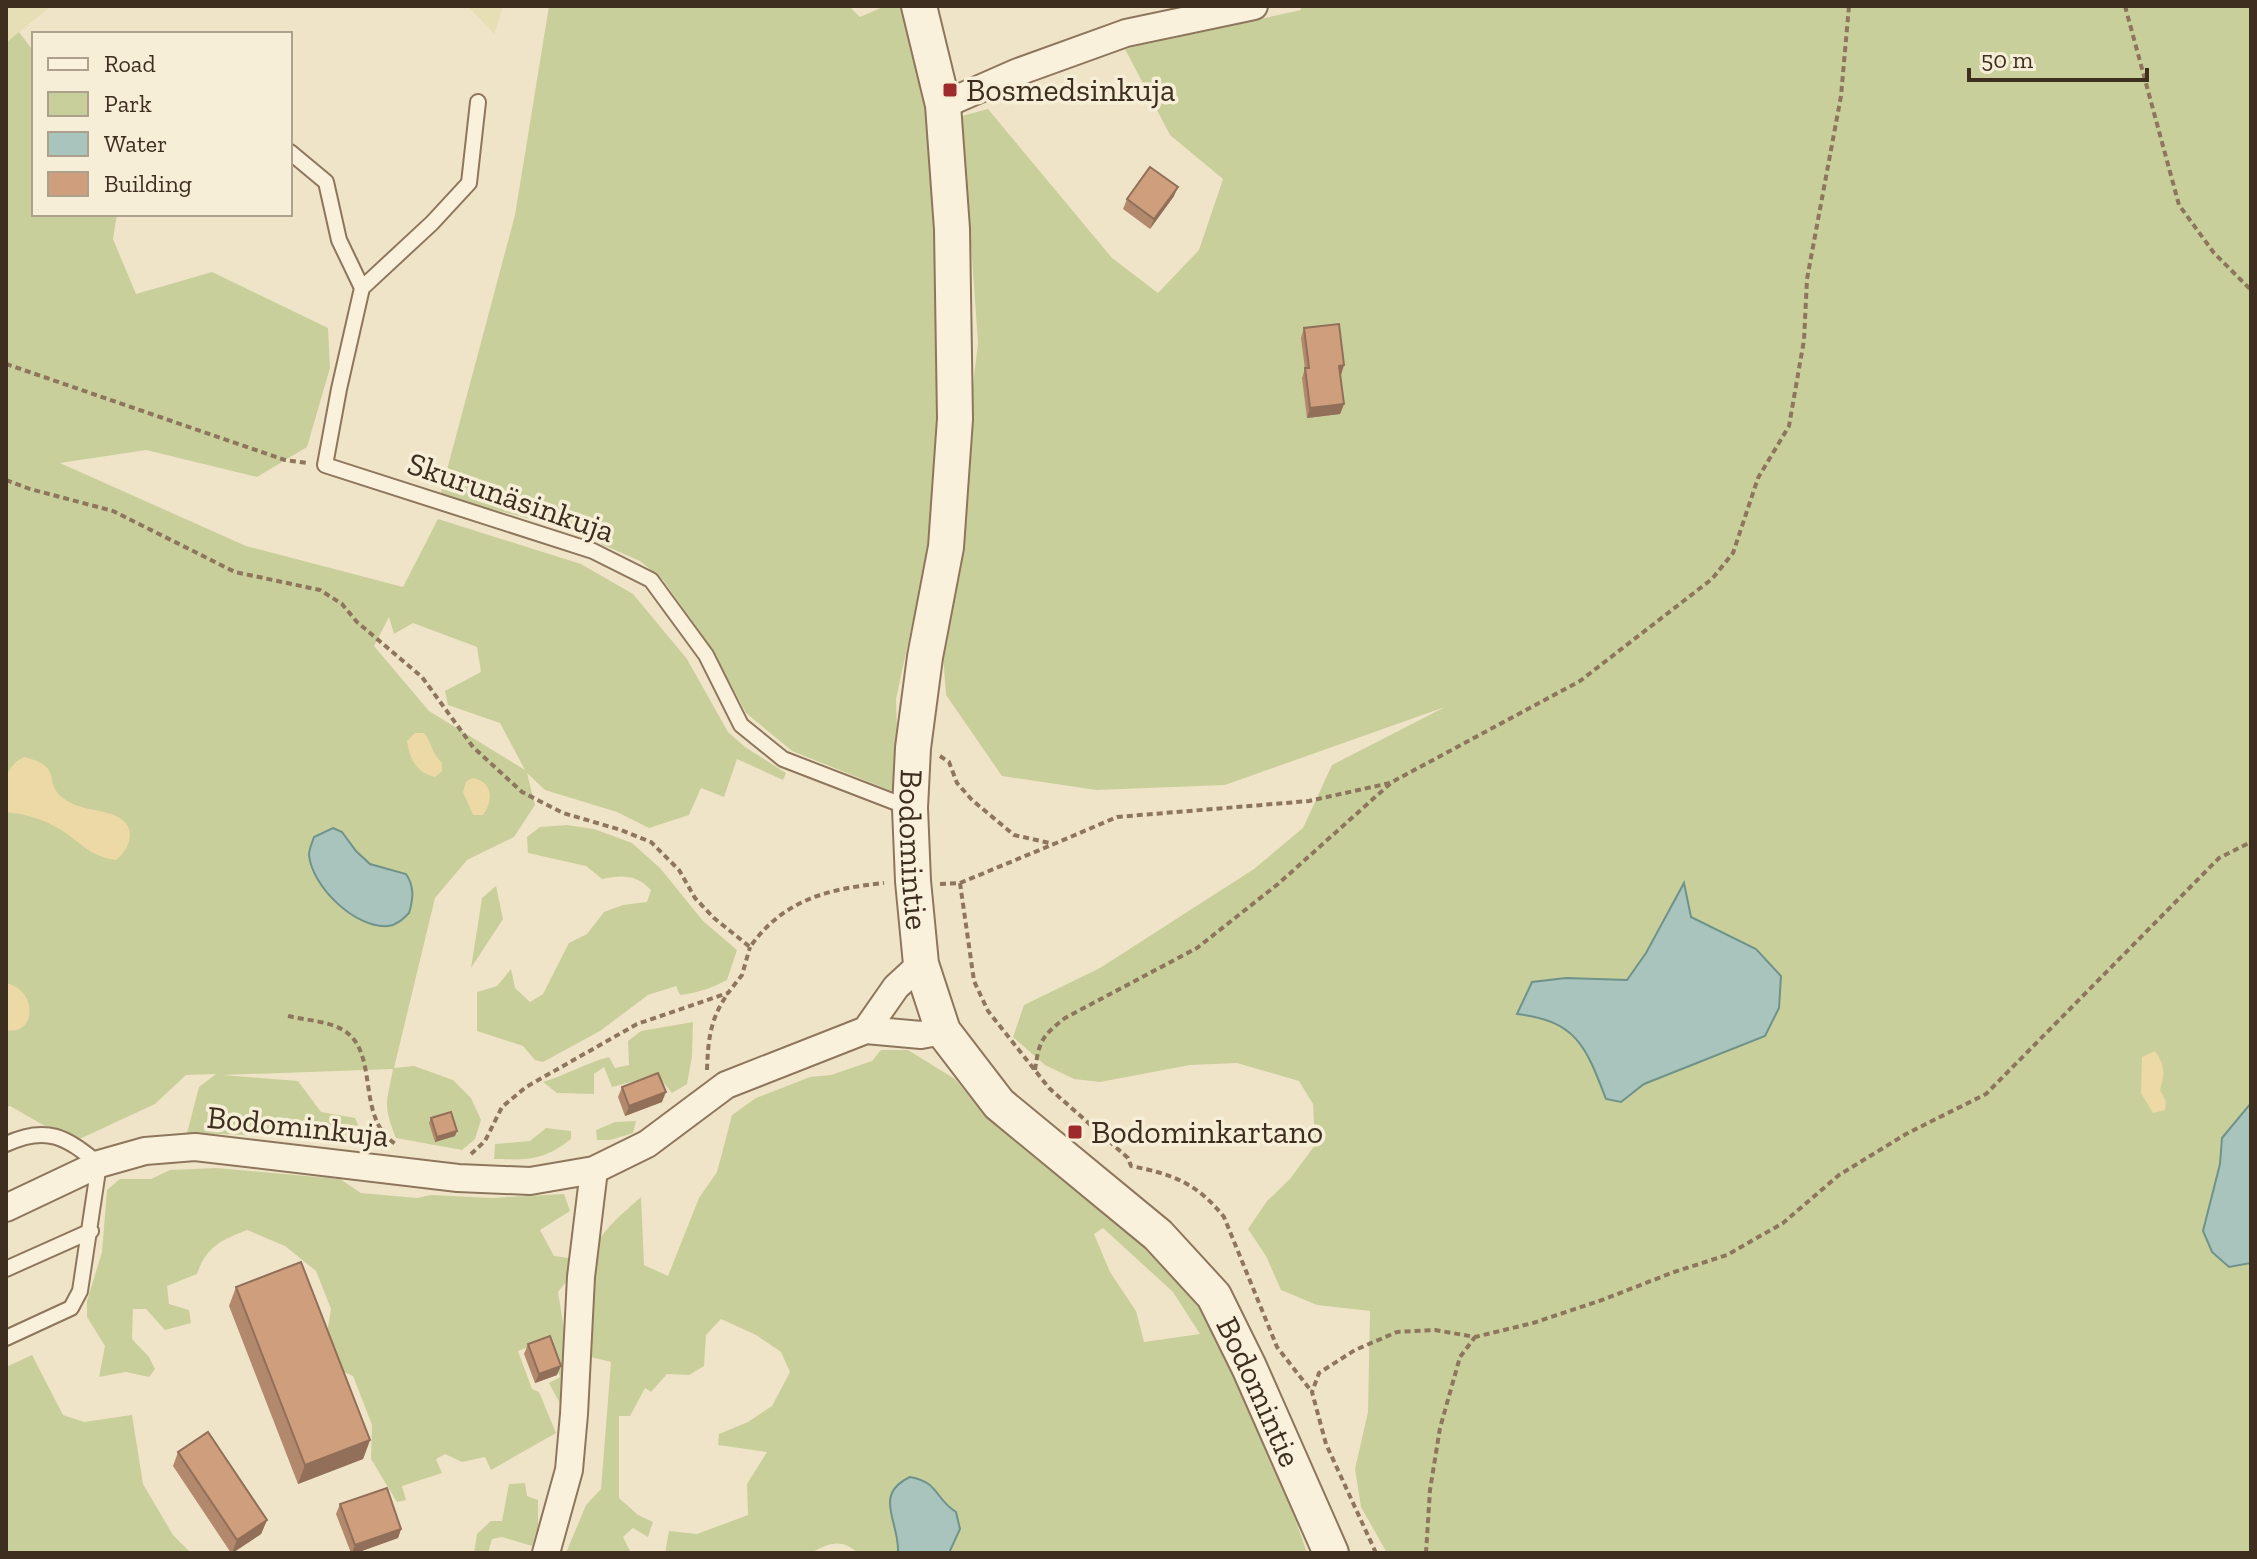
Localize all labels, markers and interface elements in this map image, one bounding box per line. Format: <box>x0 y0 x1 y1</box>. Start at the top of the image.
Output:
legend <box>32 32 292 216</box>
scale bar <box>1969 32 2147 82</box>
text: 50 m <box>1981 45 2034 74</box>
text: Road <box>104 49 156 78</box>
place label: Bosmedsinkuja <box>966 71 1175 109</box>
marker: Bosmedsinkuja <box>941 81 959 99</box>
text: Park <box>104 89 152 118</box>
text: Water <box>104 129 167 158</box>
text: Building <box>104 169 192 198</box>
street label: Skurunäsinkuja <box>403 444 619 550</box>
street label: Bodomintie <box>891 768 937 931</box>
street label: Bodominkuja <box>205 1098 391 1154</box>
place label: Bodominkartano <box>1091 1113 1323 1151</box>
marker: Bodominkartano <box>1066 1123 1084 1141</box>
street label: Bodomintie <box>1208 1311 1310 1473</box>

